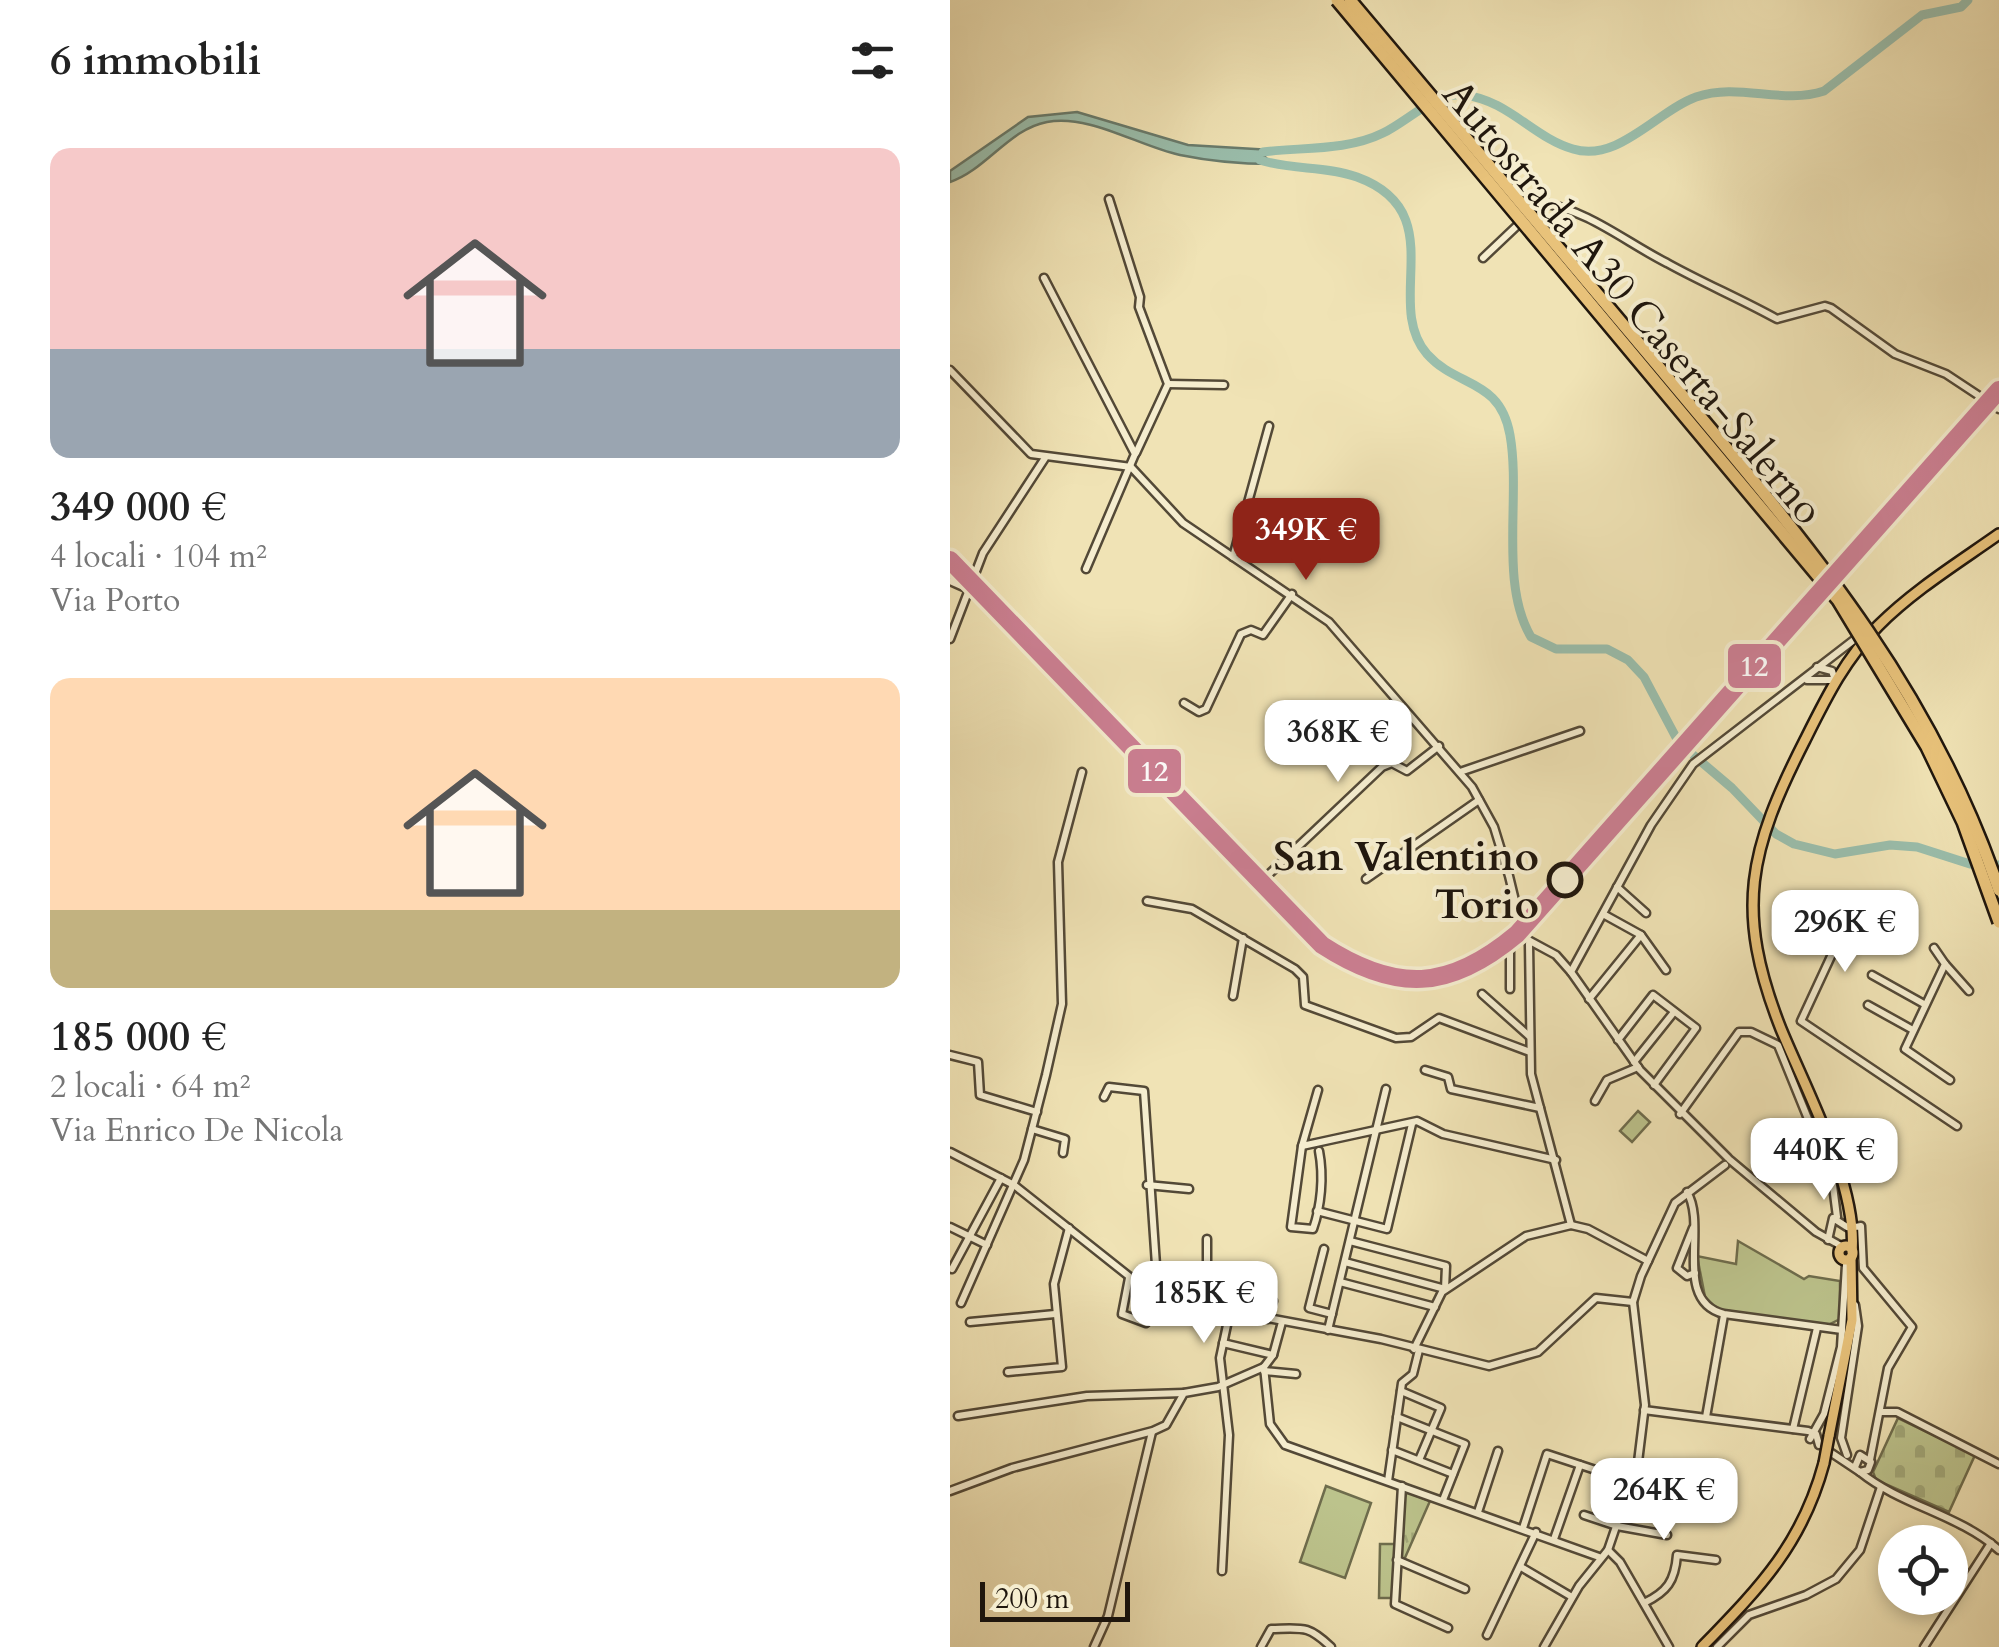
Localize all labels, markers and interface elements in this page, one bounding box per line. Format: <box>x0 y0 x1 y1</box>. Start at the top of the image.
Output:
text: 6 immobili <box>50 32 261 89</box>
icon: filters <box>845 33 900 88</box>
street label: Autostrada A30 Caserta-Salerno <box>1429 67 1837 537</box>
icon: home <box>385 213 565 393</box>
text: 349 000 € <box>50 478 227 535</box>
pin: 349K € <box>1225 498 1387 583</box>
text: 349K € <box>1255 508 1357 552</box>
text: 4 locali · 104 m² <box>50 535 267 579</box>
text: Via Porto <box>50 579 180 623</box>
line badge: 12 <box>1726 642 1783 690</box>
text: 12 <box>1740 648 1768 686</box>
pin: 368K € <box>1257 700 1419 785</box>
text: 368K € <box>1287 710 1389 754</box>
icon: home <box>385 743 565 923</box>
line badge: 12 <box>1126 747 1183 795</box>
text: 12 <box>1140 753 1168 791</box>
place label: San Valentino Torio <box>1273 828 1539 933</box>
marker: San Valentino Torio <box>1548 863 1582 897</box>
pin: 296K € <box>1764 890 1926 975</box>
text: 296K € <box>1794 900 1896 944</box>
text: 185 000 € <box>50 1008 227 1065</box>
text: 2 locali · 64 m² <box>50 1065 250 1109</box>
text: Via Enrico De Nicola <box>50 1109 343 1153</box>
pin: 440K € <box>1743 1118 1905 1203</box>
text: 440K € <box>1773 1128 1875 1172</box>
pin: 185K € <box>1123 1261 1285 1346</box>
text: 185K € <box>1153 1271 1255 1315</box>
pin: 264K € <box>1583 1458 1745 1543</box>
text: 264K € <box>1613 1468 1715 1512</box>
map controls <box>1878 1525 1968 1615</box>
button: locate <box>1878 1525 1968 1615</box>
scale bar <box>980 1577 1130 1622</box>
text: 200 m <box>995 1580 1069 1618</box>

